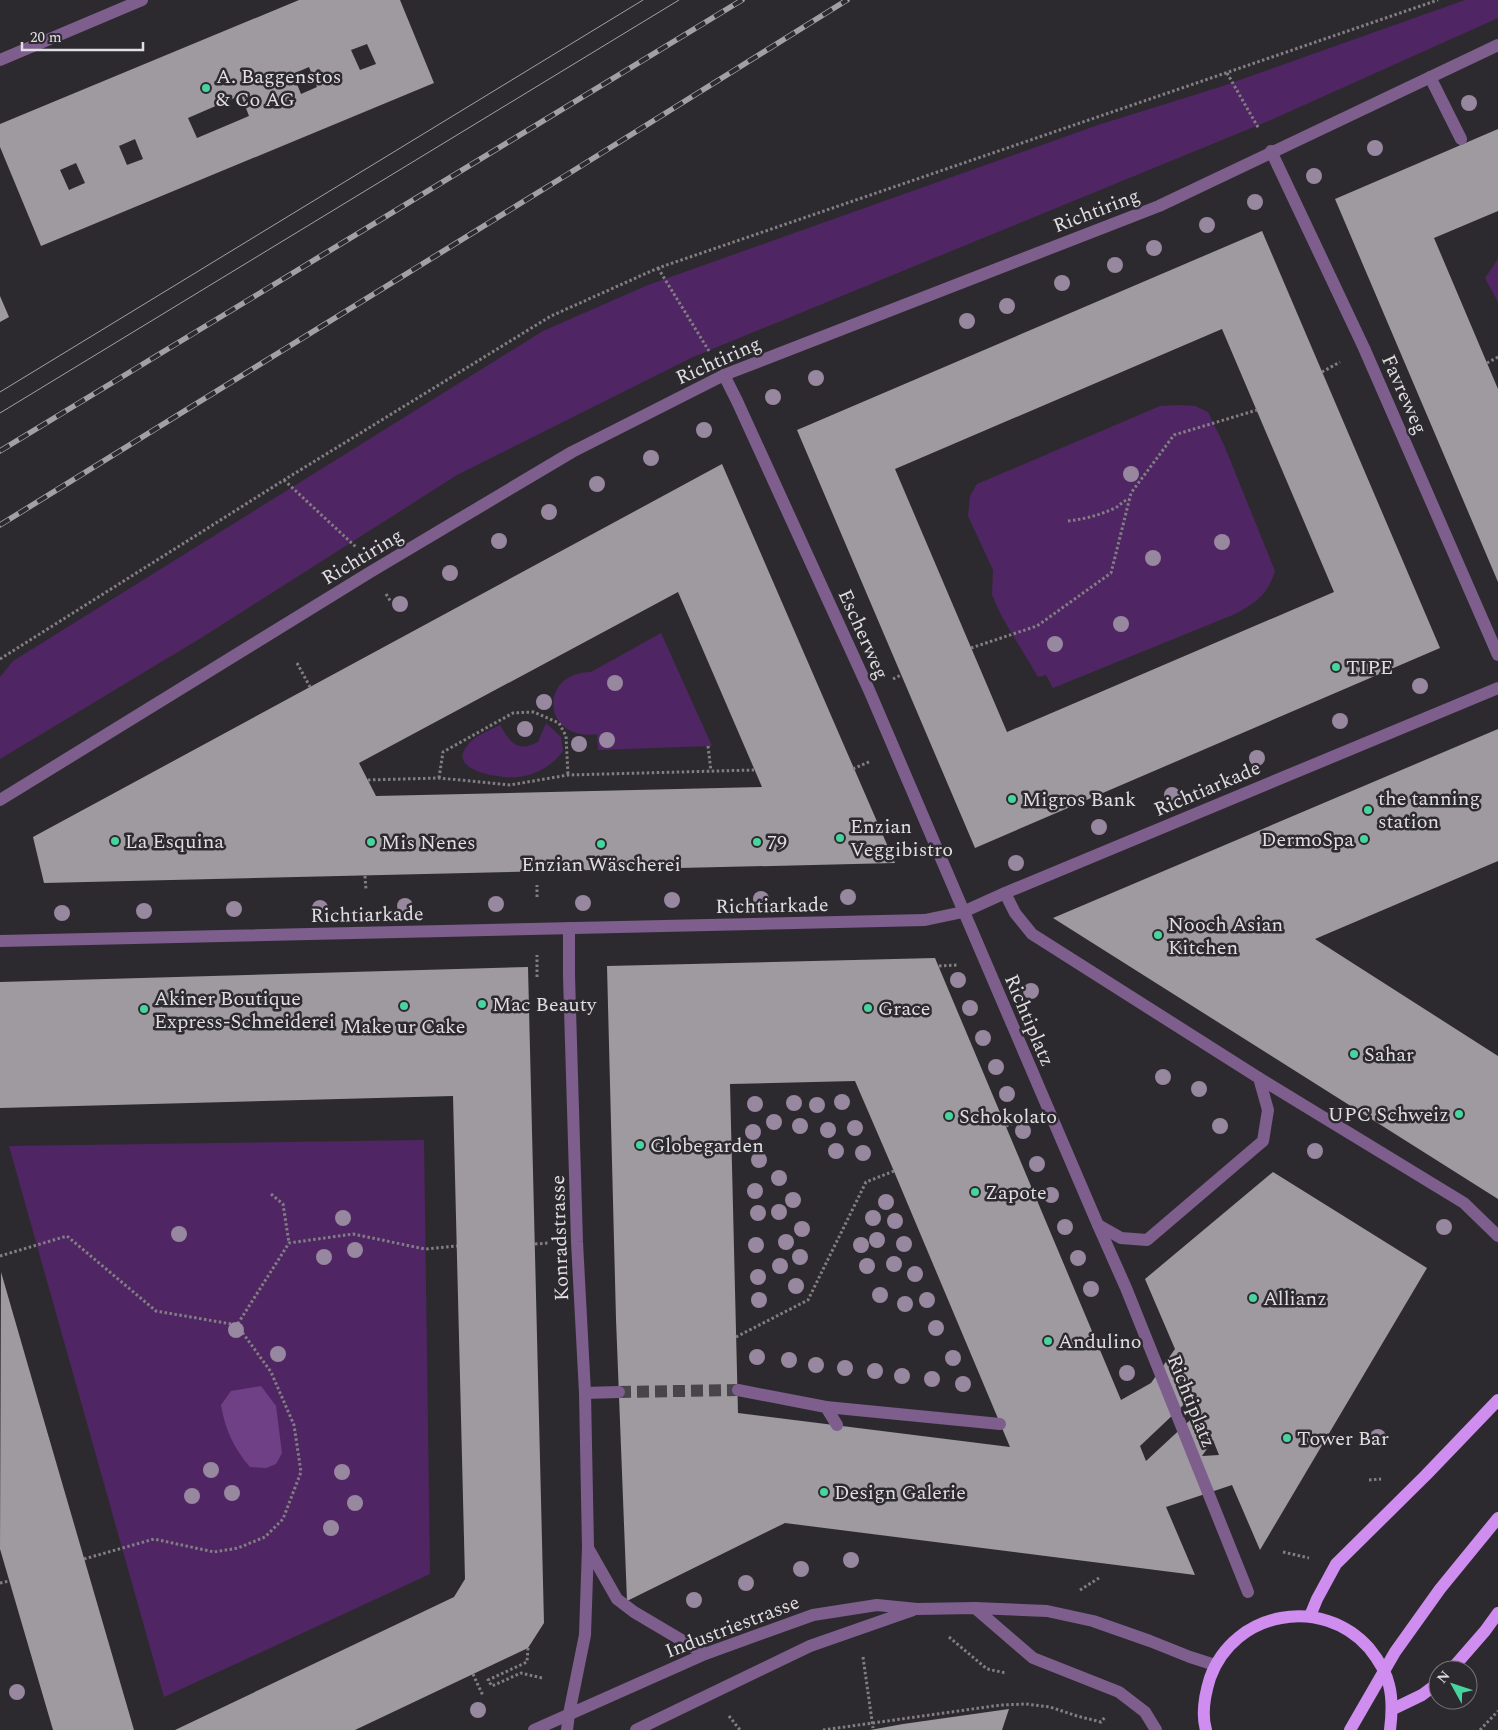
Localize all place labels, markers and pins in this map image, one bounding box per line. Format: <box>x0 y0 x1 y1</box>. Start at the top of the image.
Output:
place label: A. Baggenstos & Co AG <box>216 62 341 115</box>
marker: A. Baggenstos & Co AG <box>200 82 212 94</box>
place label: TIPE <box>1346 653 1393 683</box>
marker: TIPE <box>1330 661 1342 673</box>
place label: the tanning station <box>1378 784 1480 837</box>
place label: Migros Bank <box>1022 785 1136 815</box>
marker: Migros Bank <box>1006 793 1018 805</box>
marker: the tanning station <box>1362 804 1374 816</box>
place label: Enzian Veggibistro <box>850 812 953 865</box>
place label: DermoSpa <box>1261 825 1354 855</box>
place label: La Esquina <box>125 827 224 857</box>
place label: Mis Nenes <box>381 828 476 858</box>
place label: 79 <box>767 828 787 858</box>
marker: Enzian Veggibistro <box>834 832 846 844</box>
marker: DermoSpa <box>1358 833 1370 845</box>
marker: La Esquina <box>109 835 121 847</box>
marker: Mis Nenes <box>365 836 377 848</box>
marker: 79 <box>751 836 763 848</box>
marker: Enzian Wäscherei <box>595 838 607 850</box>
place label: Enzian Wäscherei <box>521 850 681 880</box>
place label: Nooch Asian Kitchen <box>1168 910 1283 963</box>
marker: Nooch Asian Kitchen <box>1152 929 1164 941</box>
place label: Akiner Boutique Express-Schneiderei <box>154 984 335 1037</box>
place label: Mac Beauty <box>492 990 598 1020</box>
place label: Grace <box>878 994 931 1024</box>
marker: Mac Beauty <box>476 998 488 1010</box>
marker: Make ur Cake <box>398 1000 410 1012</box>
marker: Grace <box>862 1002 874 1014</box>
marker: Akiner Boutique Express-Schneiderei <box>138 1003 150 1015</box>
place label: Make ur Cake <box>342 1012 466 1042</box>
place label: Sahar <box>1364 1040 1414 1070</box>
marker: Sahar <box>1348 1048 1360 1060</box>
place label: UPC Schweiz <box>1328 1100 1449 1130</box>
place label: Schokolato <box>959 1102 1057 1132</box>
marker: UPC Schweiz <box>1453 1108 1465 1120</box>
marker: Schokolato <box>943 1110 955 1122</box>
place label: Globegarden <box>650 1131 764 1161</box>
marker: Globegarden <box>634 1139 646 1151</box>
place label: Zapote <box>985 1178 1047 1208</box>
marker: Zapote <box>969 1186 981 1198</box>
place label: Allianz <box>1263 1284 1327 1314</box>
marker: Allianz <box>1247 1292 1259 1304</box>
place label: Andulino <box>1058 1327 1142 1357</box>
marker: Andulino <box>1042 1335 1054 1347</box>
place label: Tower Bar <box>1297 1424 1389 1454</box>
marker: Tower Bar <box>1281 1432 1293 1444</box>
place label: Design Galerie <box>834 1478 966 1508</box>
marker: Design Galerie <box>818 1486 830 1498</box>

